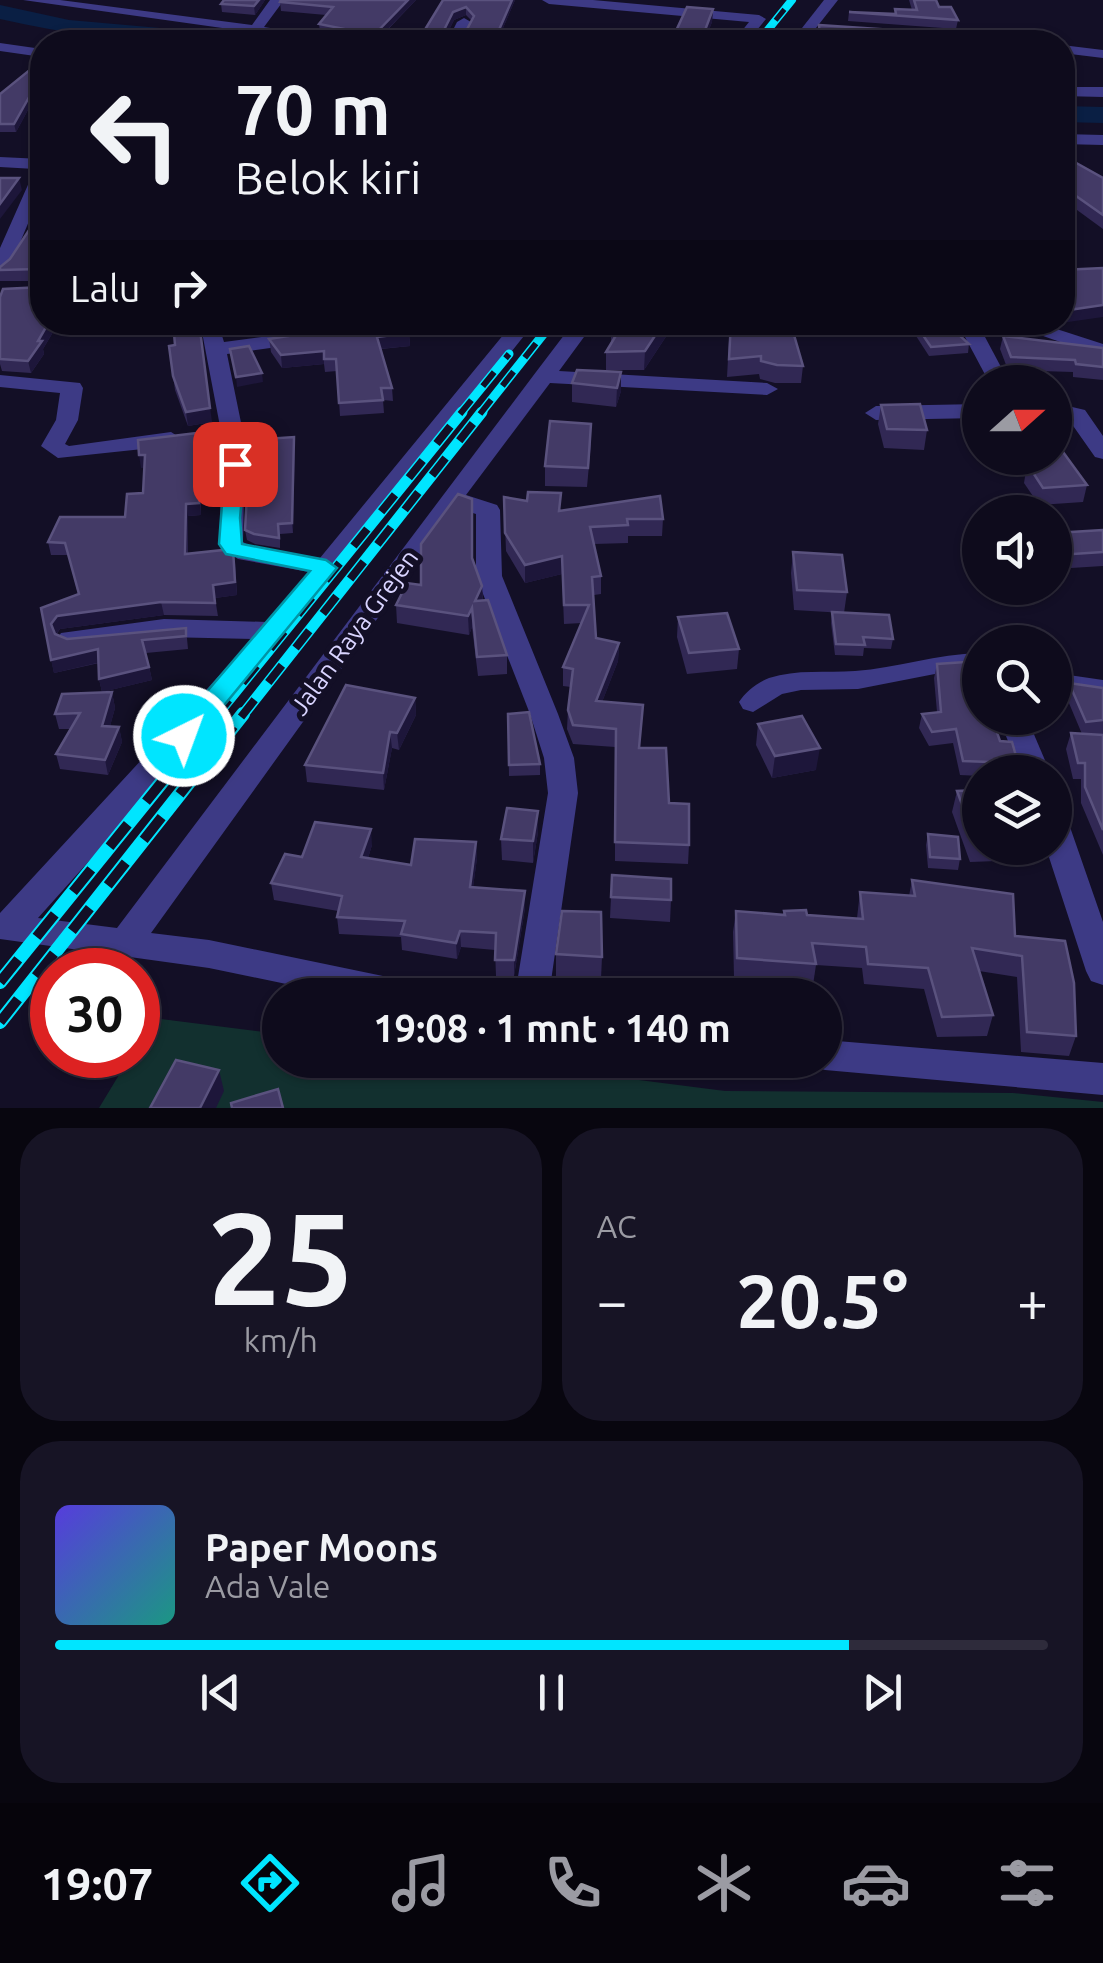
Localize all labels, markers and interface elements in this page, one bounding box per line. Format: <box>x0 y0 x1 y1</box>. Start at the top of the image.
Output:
icon: left <box>70 70 200 200</box>
text: 70 m <box>235 70 391 148</box>
text: Belok kiri <box>235 152 421 203</box>
icon: right <box>161 260 216 315</box>
text: Lalu <box>70 267 141 309</box>
north arrow <box>962 365 1072 475</box>
map controls <box>962 365 1072 865</box>
pin <box>193 422 278 507</box>
icon: arrive <box>208 437 263 492</box>
button: sound <box>962 495 1072 605</box>
street label: Jalan Raya Grejen <box>285 544 423 720</box>
button: search <box>962 625 1072 735</box>
position arrow <box>132 684 236 788</box>
button: layers <box>962 755 1072 865</box>
speed limit sign: 30 <box>30 948 160 1078</box>
text: 19:08 · 1 mnt · 140 m <box>373 1007 731 1049</box>
text: 25 <box>207 1184 354 1330</box>
text: AC <box>597 1208 637 1244</box>
text: 20.5° <box>736 1258 908 1342</box>
text: − <box>597 1270 628 1331</box>
text: + <box>1017 1270 1048 1331</box>
text: km/h <box>244 1322 318 1358</box>
text: Paper Moons <box>205 1526 438 1568</box>
text: Ada Vale <box>205 1568 331 1604</box>
icon: previous <box>193 1665 248 1720</box>
icon: pause <box>524 1665 579 1720</box>
icon: next <box>855 1665 910 1720</box>
icon: directions <box>235 1848 305 1918</box>
icon: music <box>386 1848 456 1918</box>
icon: phone <box>538 1848 608 1918</box>
icon: climate <box>689 1848 759 1918</box>
icon: car <box>841 1848 911 1918</box>
icon: filters <box>992 1848 1062 1918</box>
text: 19:07 <box>41 1858 153 1909</box>

